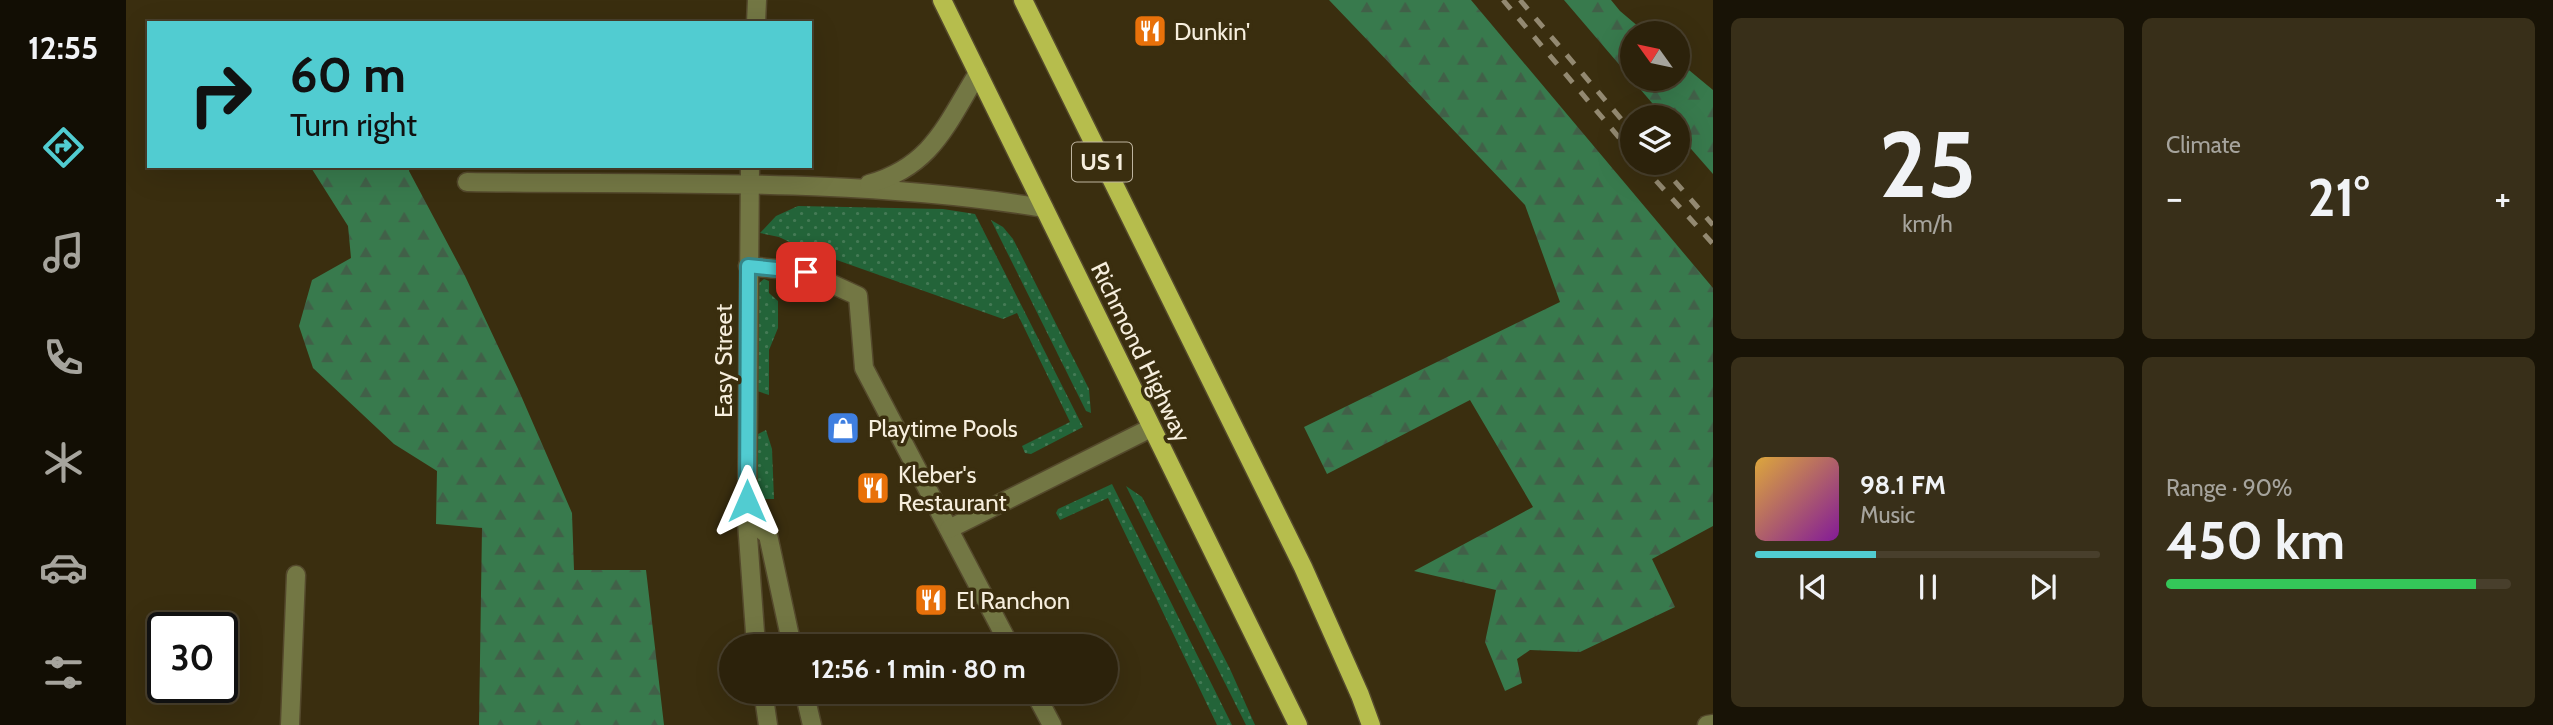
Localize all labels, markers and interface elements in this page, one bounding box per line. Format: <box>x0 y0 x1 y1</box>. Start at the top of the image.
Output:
restaurant icon: Dunkin' <box>1131 12 1169 50</box>
place label: Dunkin' <box>1174 17 1250 46</box>
north arrow <box>1620 21 1690 91</box>
map controls <box>1620 21 1690 175</box>
text: 12:55 <box>28 28 98 67</box>
text: 60 m <box>290 45 406 104</box>
icon: right <box>175 49 266 140</box>
text: Turn right <box>290 105 417 144</box>
button: layers <box>1620 105 1690 175</box>
text: 25 <box>1879 109 1976 220</box>
icon: directions <box>39 123 88 172</box>
text: Climate <box>2166 131 2241 159</box>
road number: US 1 <box>1072 142 1132 182</box>
text: 21° <box>2308 166 2369 229</box>
text: − <box>2166 174 2183 221</box>
text: + <box>2494 174 2511 221</box>
text: km/h <box>1902 210 1953 238</box>
icon: music <box>39 228 88 277</box>
pin <box>776 242 836 302</box>
icon: arrive <box>787 253 825 291</box>
street label: Richmond Highway <box>1085 257 1197 447</box>
street label: Easy Street <box>709 304 738 418</box>
icon: phone <box>39 333 88 382</box>
shop icon: Playtime Pools <box>824 409 862 447</box>
place label: Playtime Pools <box>868 414 1018 443</box>
icon: climate <box>39 438 88 487</box>
place label: Kleber's Restaurant <box>898 460 1007 517</box>
position arrow <box>710 464 784 538</box>
restaurant icon: Kleber's Restaurant <box>854 469 892 507</box>
text: 98.1 FM <box>1860 469 1946 501</box>
text: Range · 90% <box>2166 474 2293 502</box>
text: Music <box>1860 501 1915 529</box>
text: 450 km <box>2166 509 2345 572</box>
icon: car <box>39 543 88 592</box>
icon: previous <box>1794 568 1832 606</box>
icon: pause <box>1909 568 1947 606</box>
icon: next <box>2024 568 2062 606</box>
restaurant icon: El Ranchon <box>912 581 950 619</box>
place label: El Ranchon <box>956 586 1070 615</box>
speed limit sign: 30 <box>147 612 238 703</box>
icon: filters <box>39 648 88 697</box>
text: 12:56 · 1 min · 80 m <box>811 653 1026 685</box>

